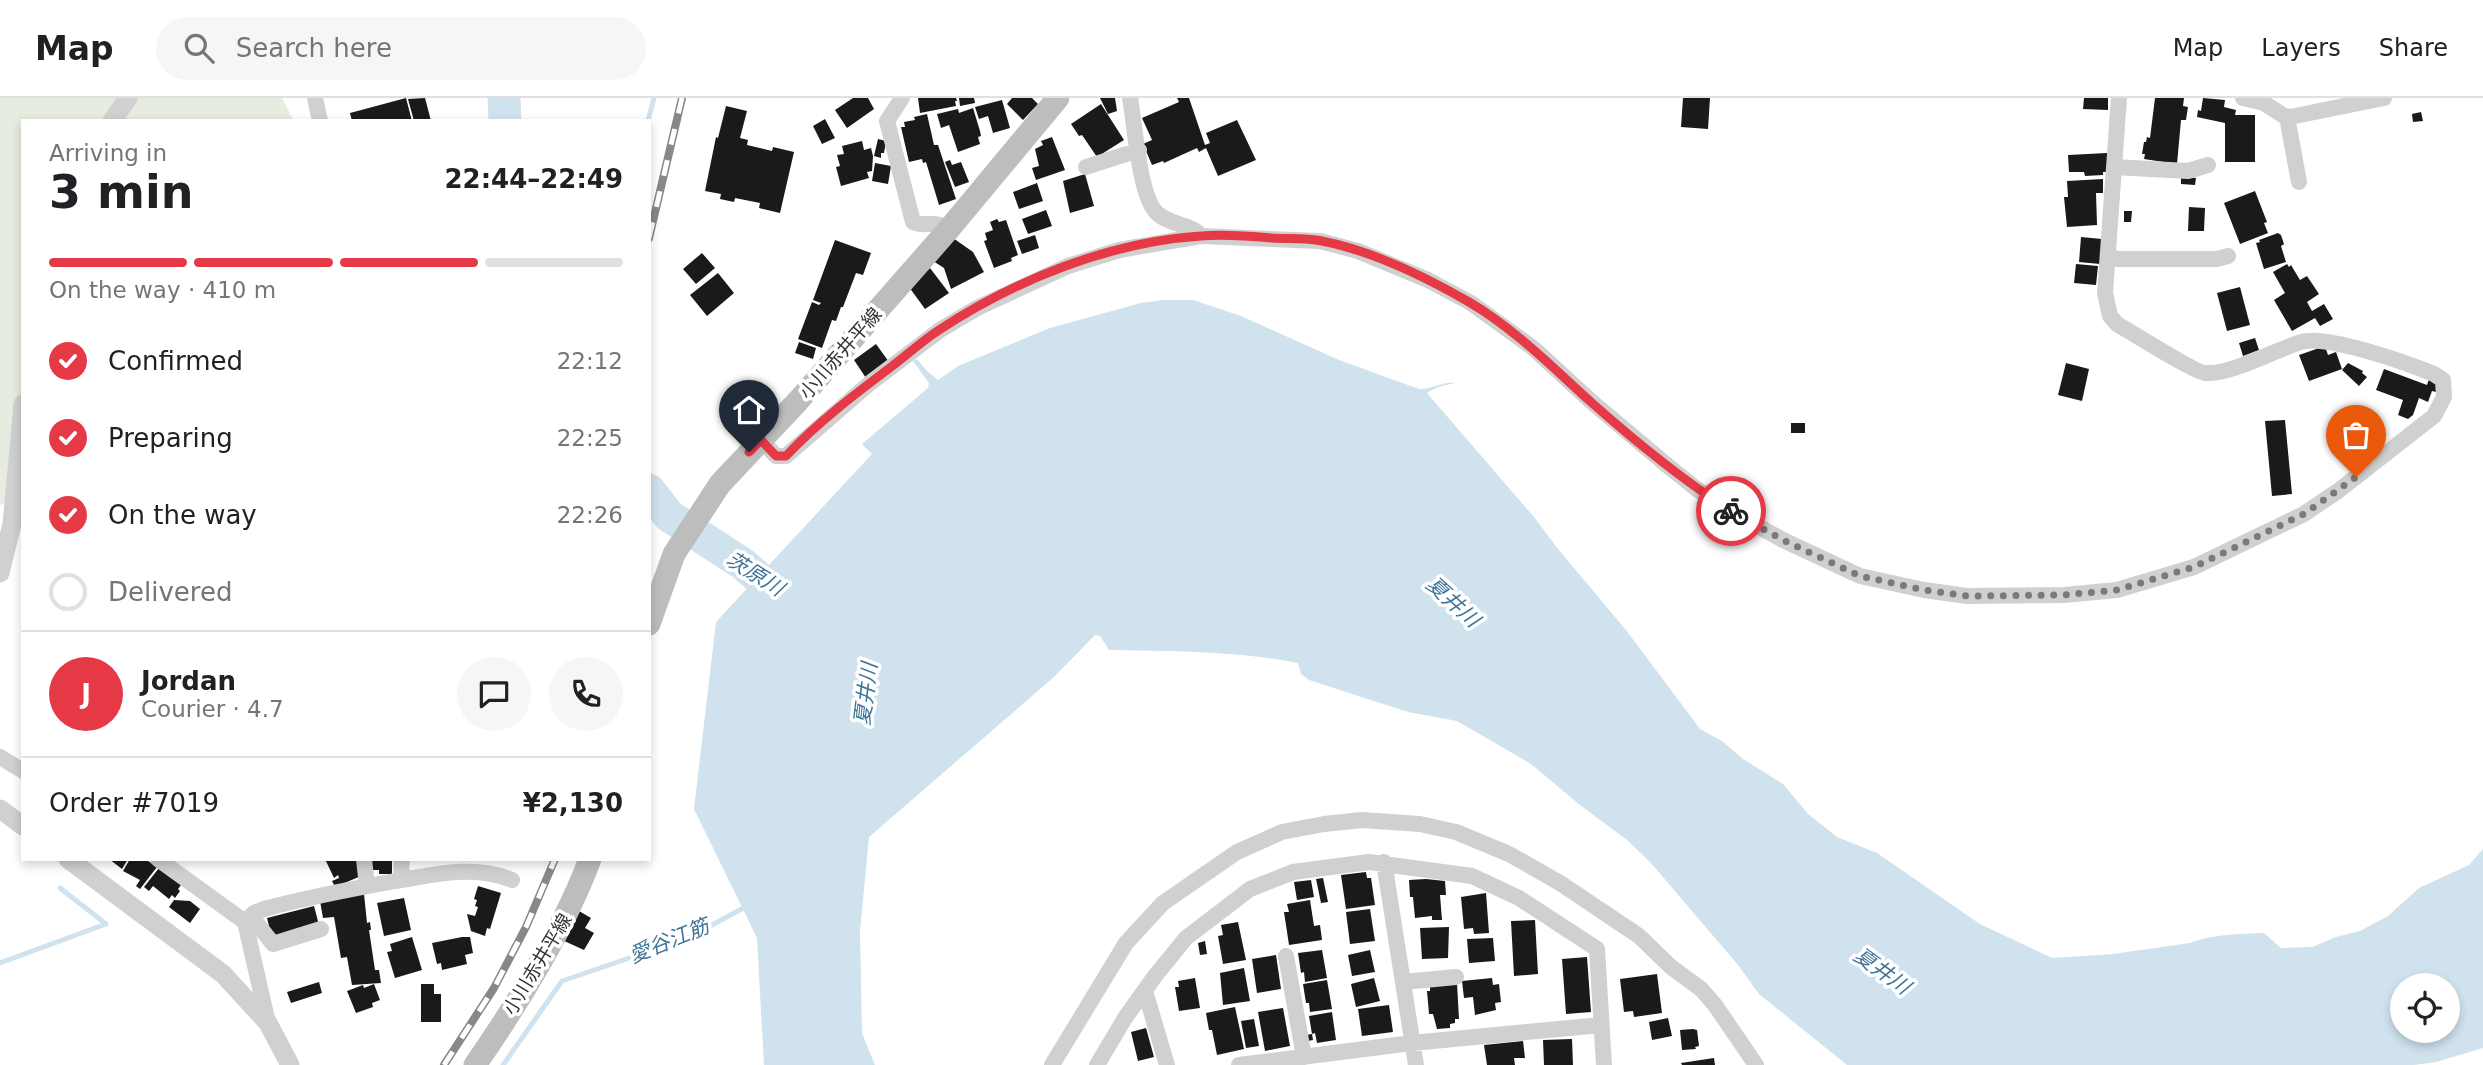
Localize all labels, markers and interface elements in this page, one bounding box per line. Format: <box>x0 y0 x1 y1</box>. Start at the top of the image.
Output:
search box <box>156 17 646 80</box>
text: Map <box>35 29 114 68</box>
icon: search <box>180 29 218 67</box>
text: Search here <box>236 33 392 63</box>
text: Map <box>2173 34 2223 62</box>
text: Layers <box>2261 34 2341 62</box>
text: Share <box>2379 34 2448 62</box>
text: Arriving in <box>49 140 167 166</box>
text: 22:44–22:49 <box>444 164 623 194</box>
text: 3 min <box>49 165 193 219</box>
text: On the way · 410 m <box>49 277 276 303</box>
street label: 小川赤井平線 <box>794 303 886 403</box>
icon: check <box>49 342 87 380</box>
text: Confirmed <box>108 346 243 376</box>
text: 22:12 <box>557 348 623 374</box>
pin <box>719 380 779 452</box>
icon: home <box>730 391 768 429</box>
pin <box>2326 405 2386 477</box>
icon: bag <box>2337 416 2375 454</box>
icon: check <box>49 419 87 457</box>
text: Preparing <box>108 423 233 453</box>
text: 22:25 <box>557 425 623 451</box>
courier <box>1696 476 1766 546</box>
icon: bike <box>1712 492 1750 530</box>
icon: check <box>49 496 87 534</box>
text: On the way <box>108 500 257 530</box>
text: 22:26 <box>557 502 623 528</box>
water label: 茨原川 <box>722 547 790 602</box>
water label: 夏井川 <box>1422 572 1486 633</box>
text: Delivered <box>108 577 232 607</box>
button: chat <box>457 657 531 731</box>
button: phone <box>549 657 623 731</box>
water label: 夏井川 <box>850 659 882 727</box>
text: Jordan <box>141 666 236 696</box>
text: J <box>81 679 91 709</box>
text: Courier · 4.7 <box>141 696 284 722</box>
text: Order #7019 <box>49 788 219 818</box>
text: ¥2,130 <box>523 788 623 818</box>
street label: 小川赤井平線 <box>498 909 576 1019</box>
water label: 愛谷江筋 <box>626 913 715 968</box>
water label: 夏井川 <box>1849 943 1916 1000</box>
map controls <box>2390 973 2460 1043</box>
button: locate <box>2390 973 2460 1043</box>

